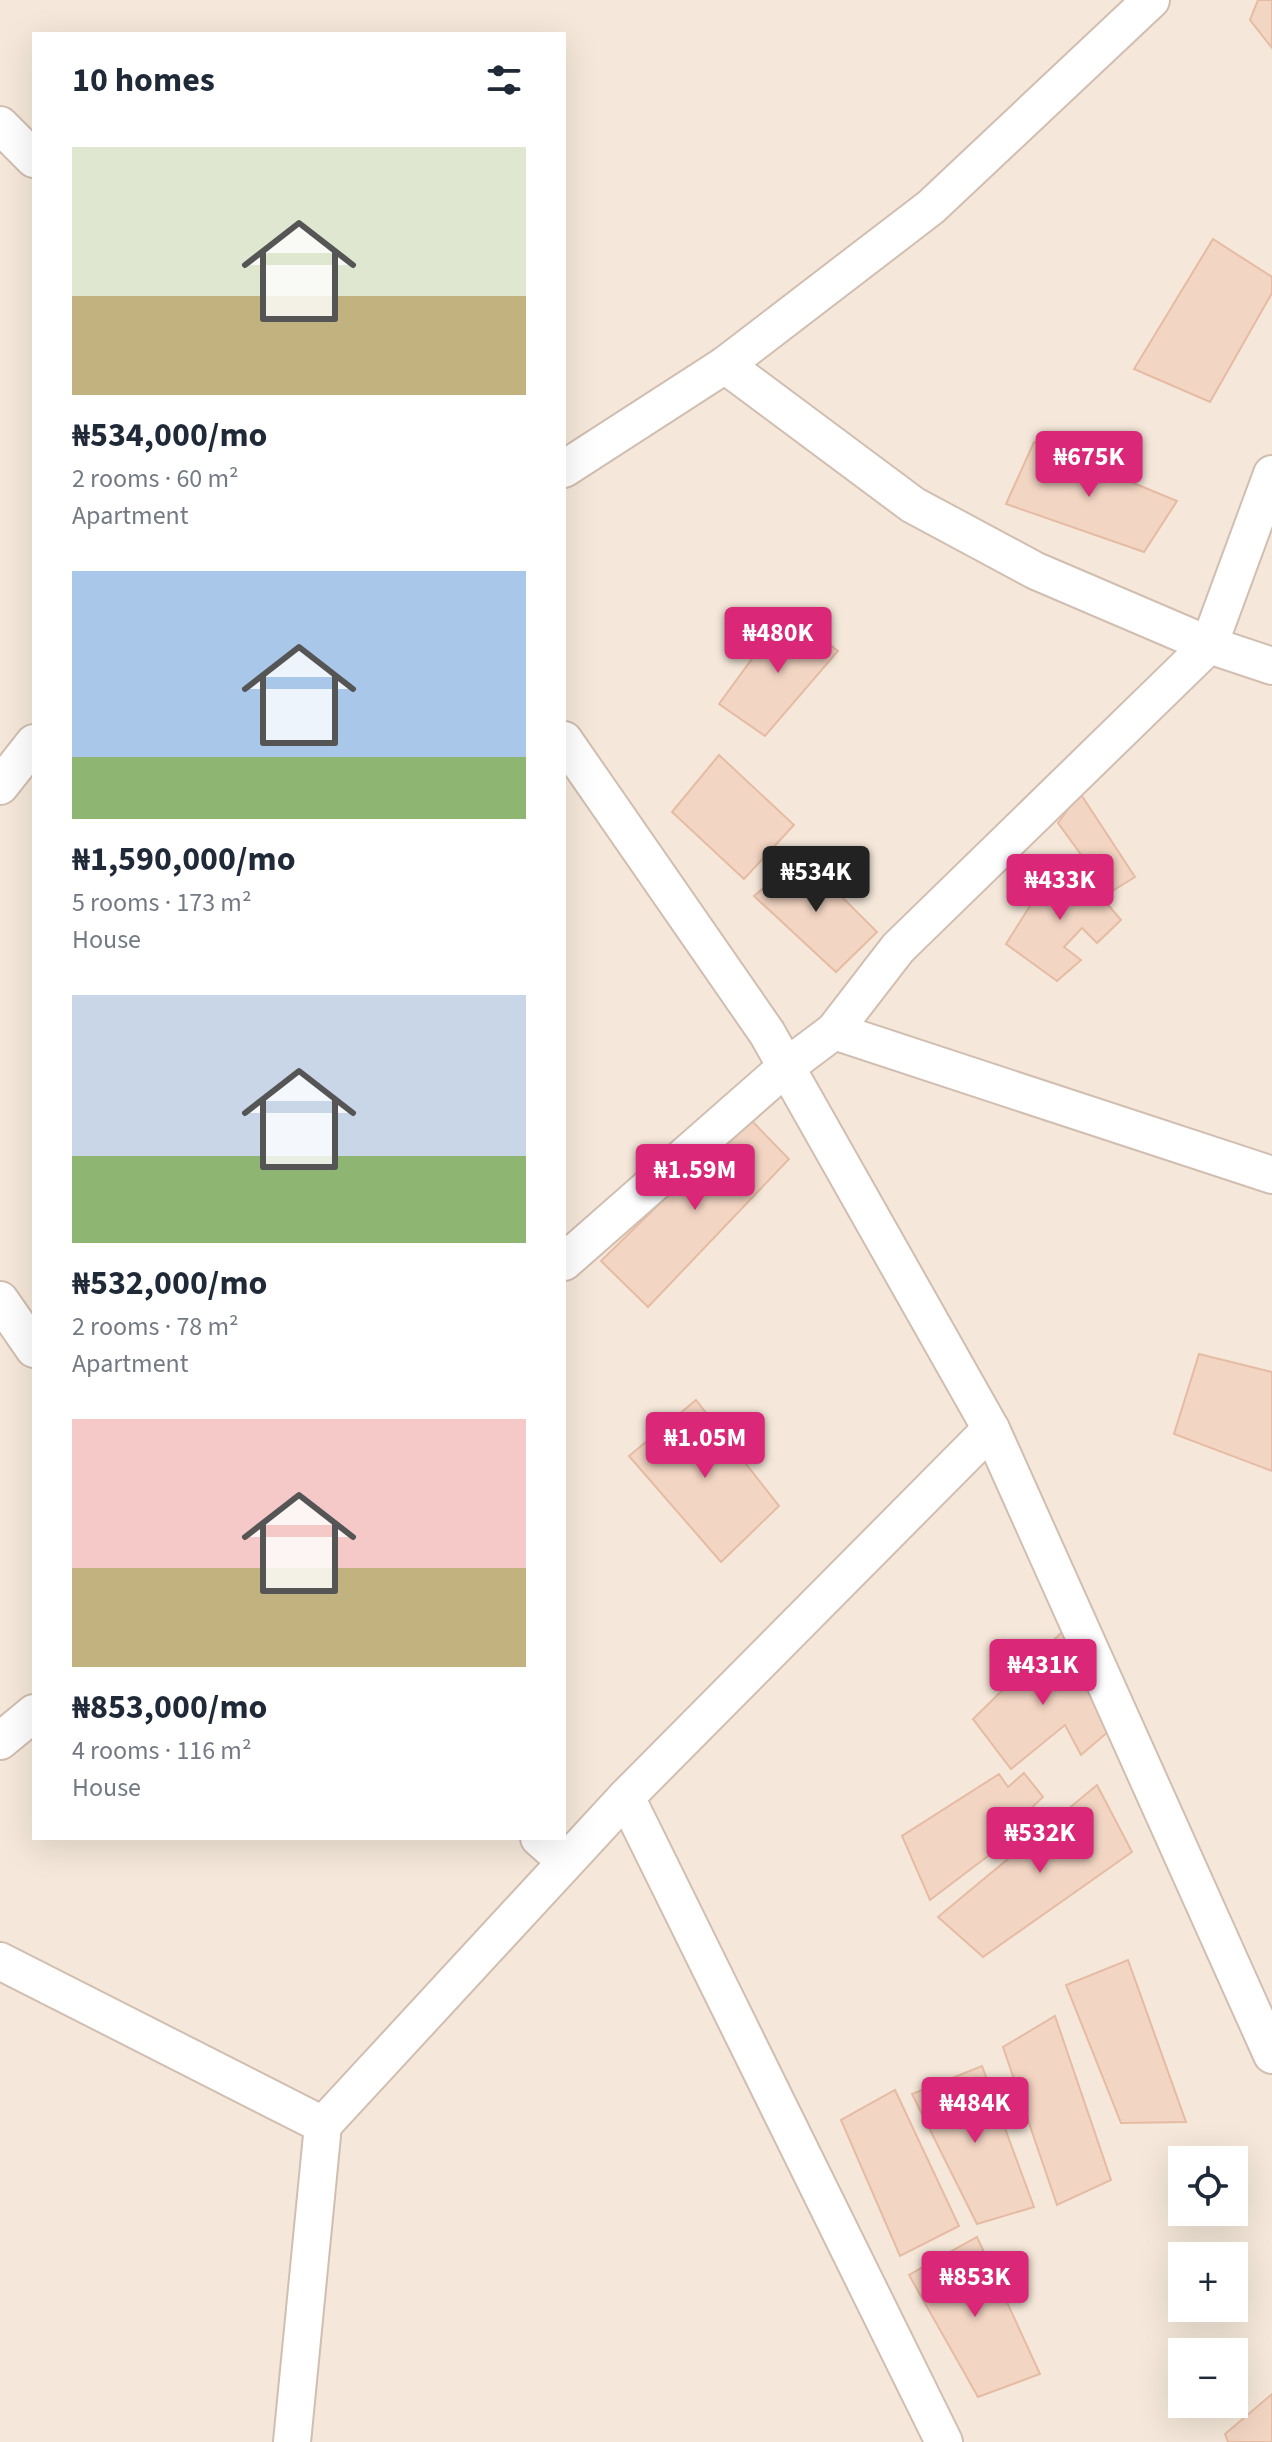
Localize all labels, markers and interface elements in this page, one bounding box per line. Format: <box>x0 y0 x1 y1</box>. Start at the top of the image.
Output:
text: 10 homes <box>72 56 215 105</box>
icon: filters <box>482 58 526 102</box>
icon: home <box>227 199 371 343</box>
text: ₦534,000/mo <box>72 411 267 460</box>
pin: ₦675K <box>1033 431 1145 499</box>
text: ₦675K <box>1054 438 1124 475</box>
text: 2 rooms · 60 m² <box>72 460 239 497</box>
text: Apartment <box>72 497 189 534</box>
pin: ₦480K <box>722 607 834 675</box>
text: ₦480K <box>743 614 813 651</box>
icon: home <box>227 623 371 767</box>
text: ₦1,590,000/mo <box>72 835 296 884</box>
pin: ₦534K <box>760 846 872 914</box>
text: ₦534K <box>781 853 851 890</box>
pin: ₦433K <box>1004 854 1116 922</box>
text: ₦433K <box>1025 861 1095 898</box>
text: 5 rooms · 173 m² <box>72 884 251 921</box>
text: House <box>72 921 141 958</box>
icon: home <box>227 1047 371 1191</box>
pin: ₦1.59M <box>630 1144 760 1212</box>
text: ₦1.59M <box>654 1151 736 1188</box>
text: ₦532,000/mo <box>72 1259 267 1308</box>
text: 2 rooms · 78 m² <box>72 1308 239 1345</box>
text: Apartment <box>72 1345 189 1382</box>
pin: ₦1.05M <box>640 1412 770 1480</box>
text: ₦1.05M <box>664 1419 746 1456</box>
icon: home <box>227 1471 371 1615</box>
pin: ₦431K <box>987 1639 1099 1707</box>
text: ₦431K <box>1008 1646 1078 1683</box>
text: ₦853,000/mo <box>72 1683 267 1732</box>
text: 4 rooms · 116 m² <box>72 1732 251 1769</box>
text: House <box>72 1769 141 1806</box>
pin: ₦532K <box>984 1807 1096 1875</box>
text: ₦532K <box>1005 1814 1075 1851</box>
pin: ₦484K <box>919 2077 1031 2145</box>
text: ₦484K <box>940 2084 1010 2121</box>
map controls <box>1168 2146 1248 2418</box>
button: locate <box>1168 2146 1248 2226</box>
button: + <box>1168 2242 1248 2322</box>
pin: ₦853K <box>919 2251 1031 2319</box>
text: ₦853K <box>940 2258 1010 2295</box>
button: − <box>1168 2338 1248 2418</box>

